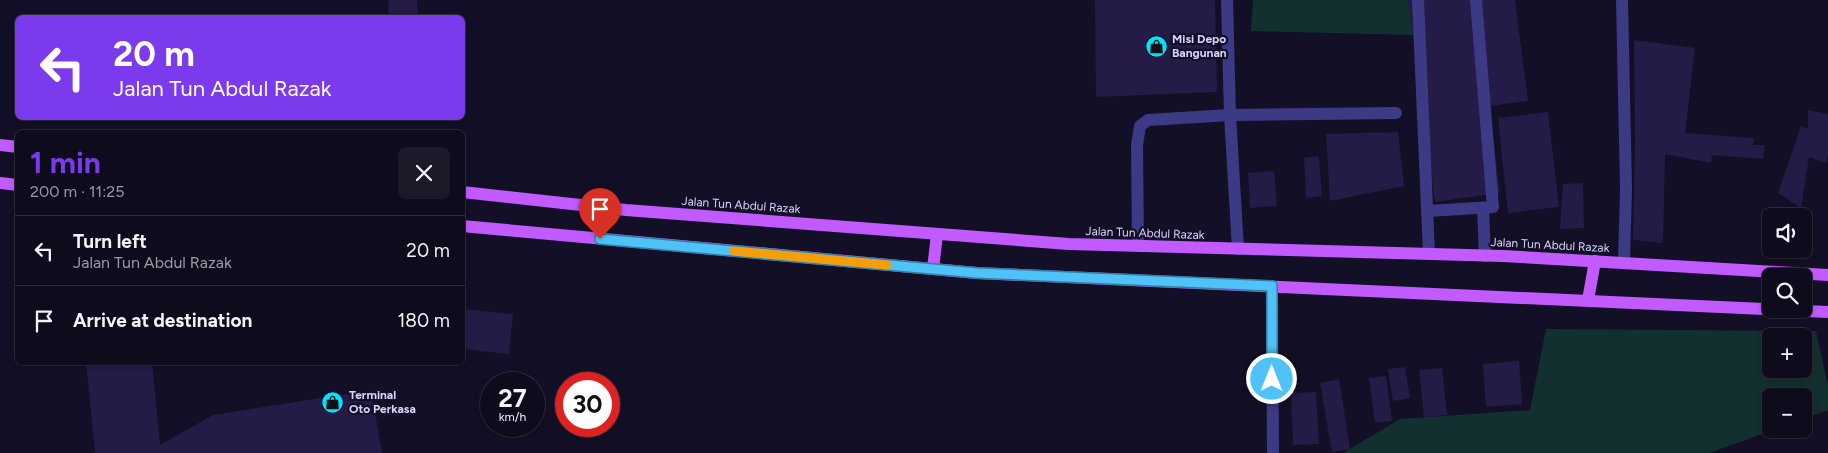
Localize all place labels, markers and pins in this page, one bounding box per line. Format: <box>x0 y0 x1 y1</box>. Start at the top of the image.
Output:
place label: Misi Depo Bangunan <box>1172 32 1227 60</box>
shop icon: Misi Depo Bangunan <box>1144 34 1168 58</box>
pin <box>579 188 621 239</box>
place label: Terminal Oto Perkasa <box>349 388 416 416</box>
shop icon: Terminal Oto Perkasa <box>321 390 345 414</box>

